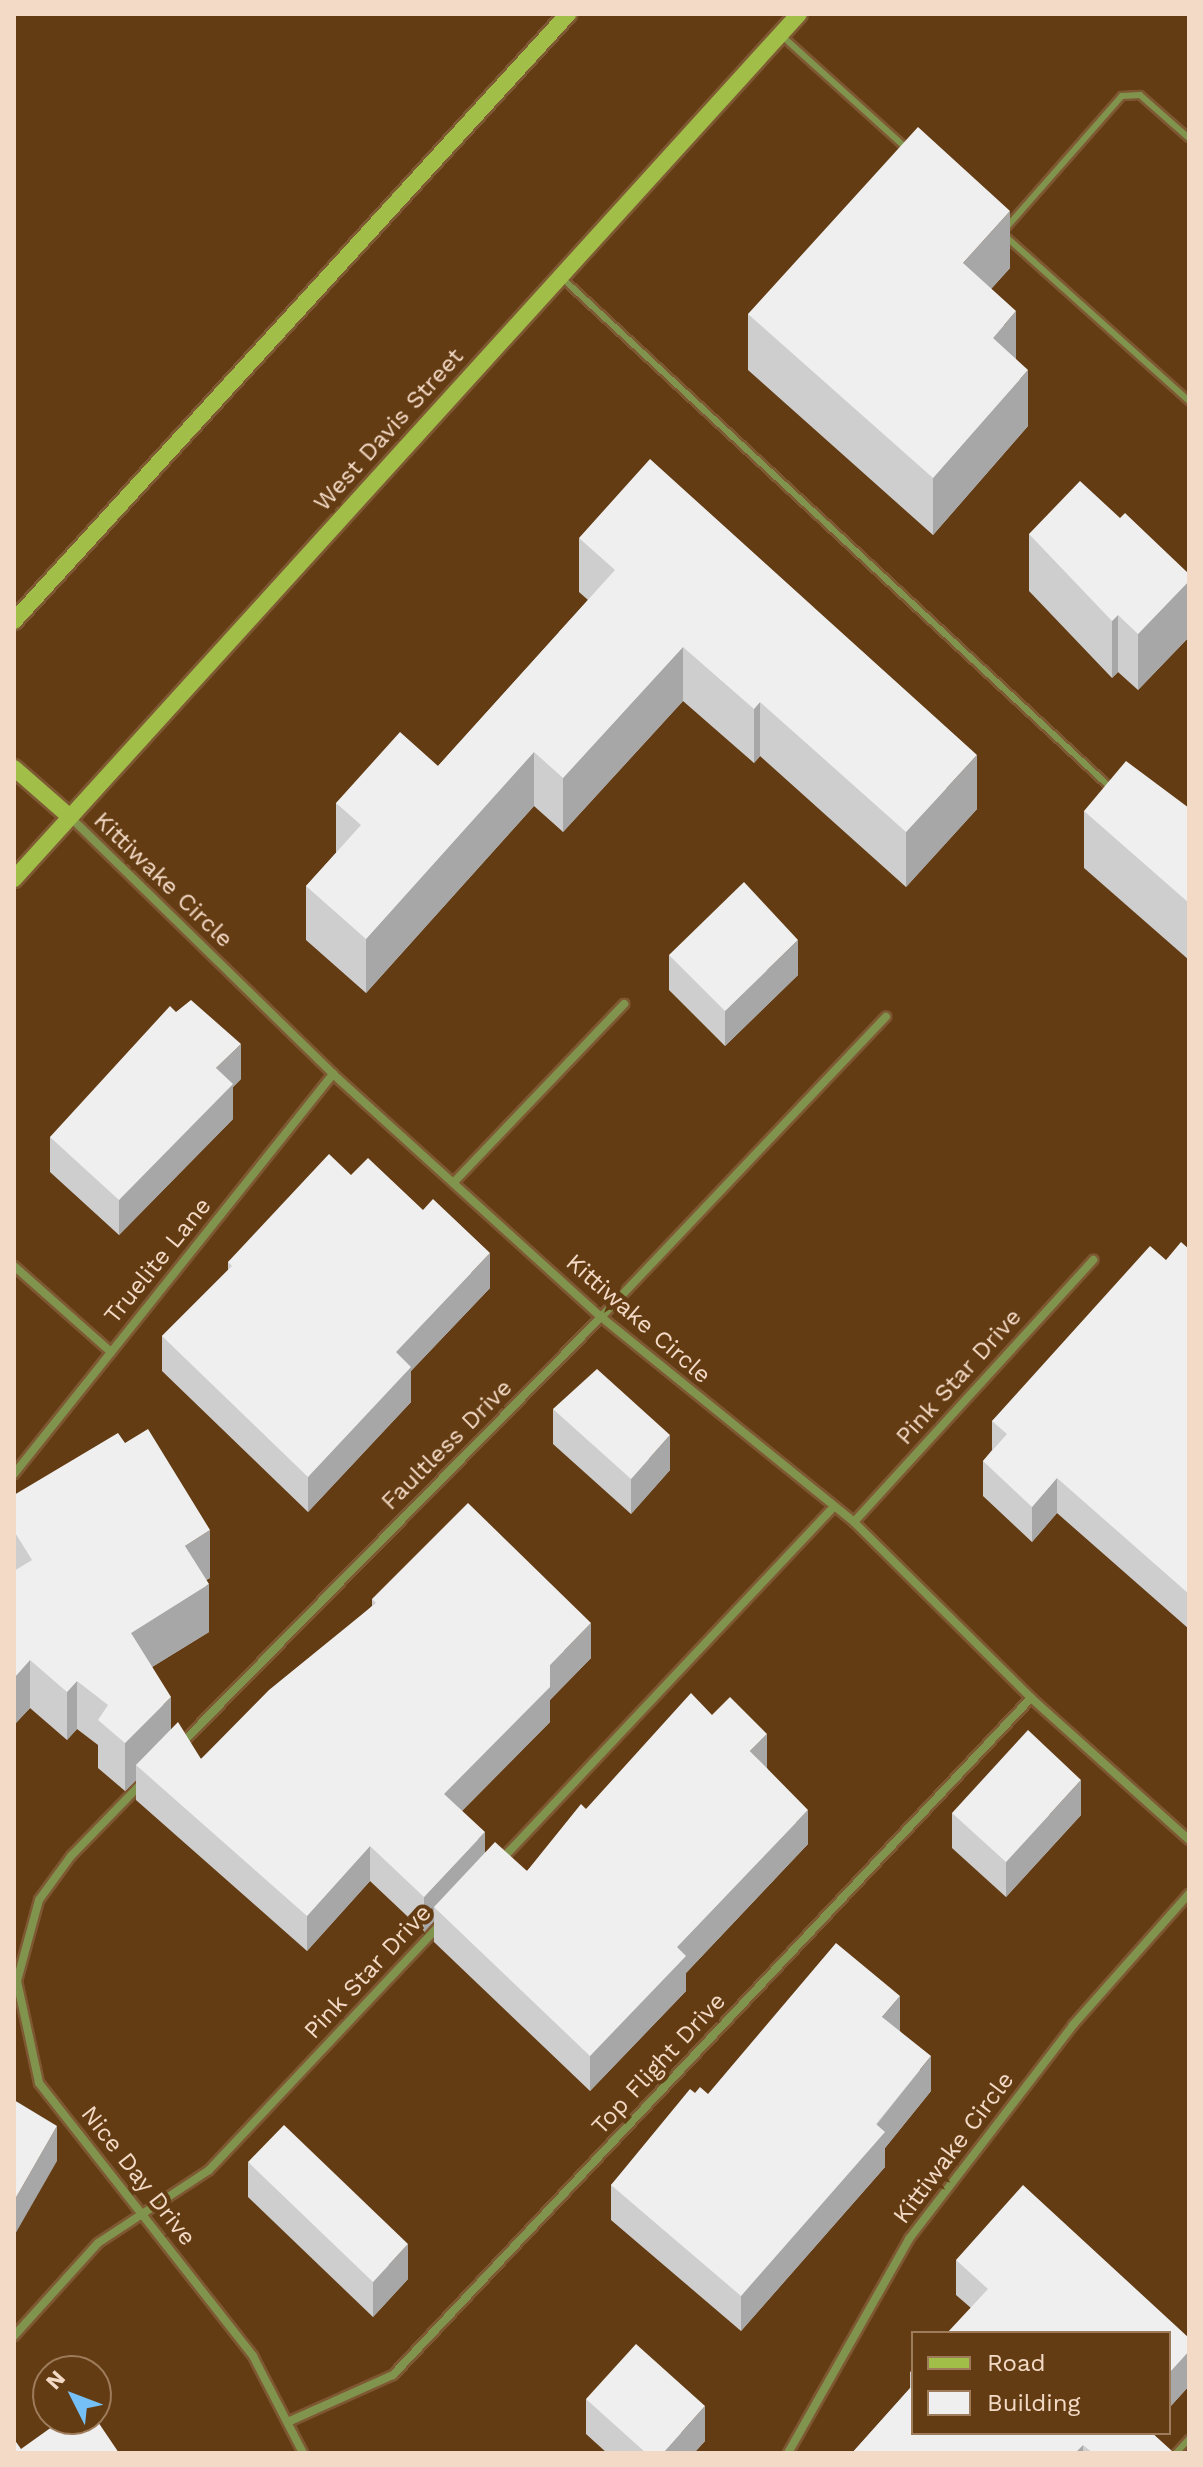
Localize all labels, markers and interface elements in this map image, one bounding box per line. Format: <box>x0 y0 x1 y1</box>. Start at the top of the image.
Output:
street label: West Davis Street <box>308 343 470 517</box>
street label: Kittiwake Circle <box>87 806 239 954</box>
street label: Truelite Lane <box>98 1192 218 1330</box>
street label: Kittiwake Circle <box>560 1248 716 1390</box>
street label: Pink Star Drive <box>890 1303 1028 1451</box>
street label: Faultless Drive <box>376 1374 518 1516</box>
street label: Pink Star Drive <box>298 1898 438 2046</box>
street label: Top Flight Drive <box>586 1987 732 2141</box>
street label: Kittiwake Circle <box>888 2066 1020 2230</box>
street label: Nice Day Drive <box>74 2100 202 2252</box>
legend <box>911 2331 1171 2435</box>
text: Road <box>987 2349 1046 2377</box>
north arrow <box>32 2355 112 2435</box>
text: N <box>41 2366 70 2394</box>
text: Building <box>987 2389 1080 2417</box>

